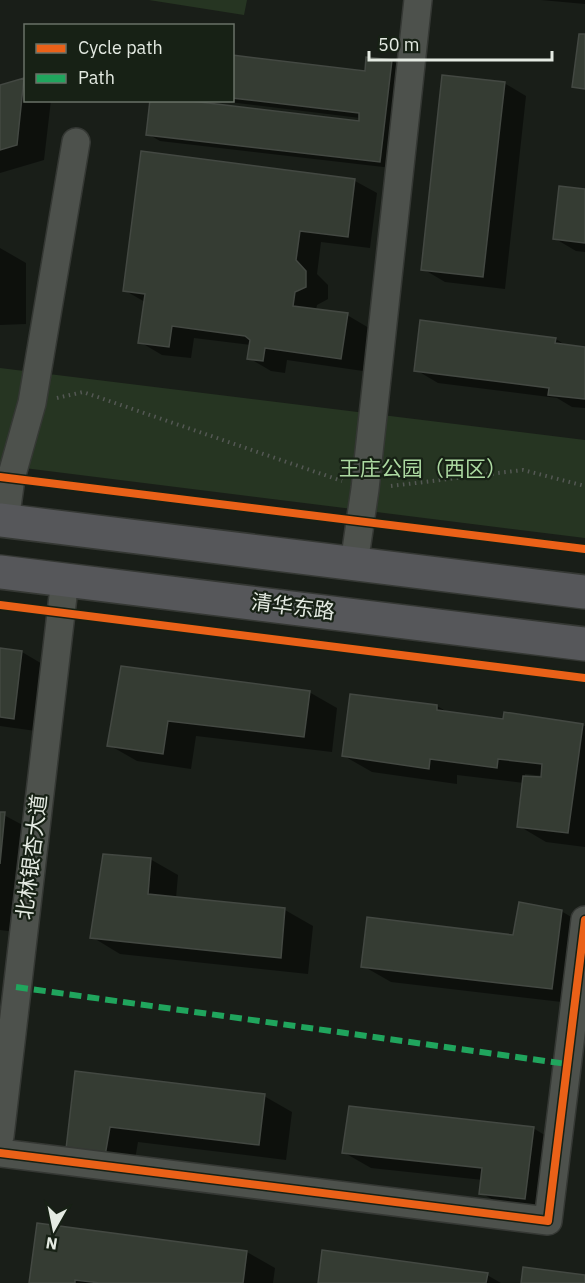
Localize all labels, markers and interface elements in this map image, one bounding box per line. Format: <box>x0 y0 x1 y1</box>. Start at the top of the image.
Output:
legend <box>24 24 234 102</box>
scale bar <box>369 24 552 62</box>
text: 50 m <box>378 33 420 56</box>
text: Cycle path <box>78 36 163 59</box>
text: Path <box>78 66 115 89</box>
park label: 王庄公园（西区） <box>339 454 507 482</box>
street label: 清华东路 <box>250 587 337 625</box>
street label: 北林银杏大道 <box>9 793 53 921</box>
north arrow <box>24 1199 84 1259</box>
text: N <box>44 1233 59 1255</box>

